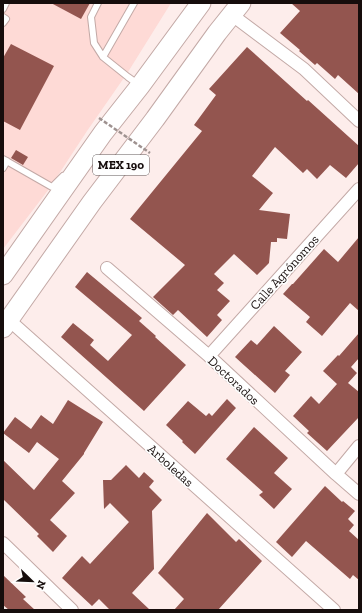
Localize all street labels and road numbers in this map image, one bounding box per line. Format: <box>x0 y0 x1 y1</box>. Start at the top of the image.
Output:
road number: MEX 190 <box>93 155 149 175</box>
street label: Calle Agrónomos <box>247 232 322 313</box>
street label: Doctorados <box>205 353 263 408</box>
street label: Arboledas <box>145 441 197 490</box>

